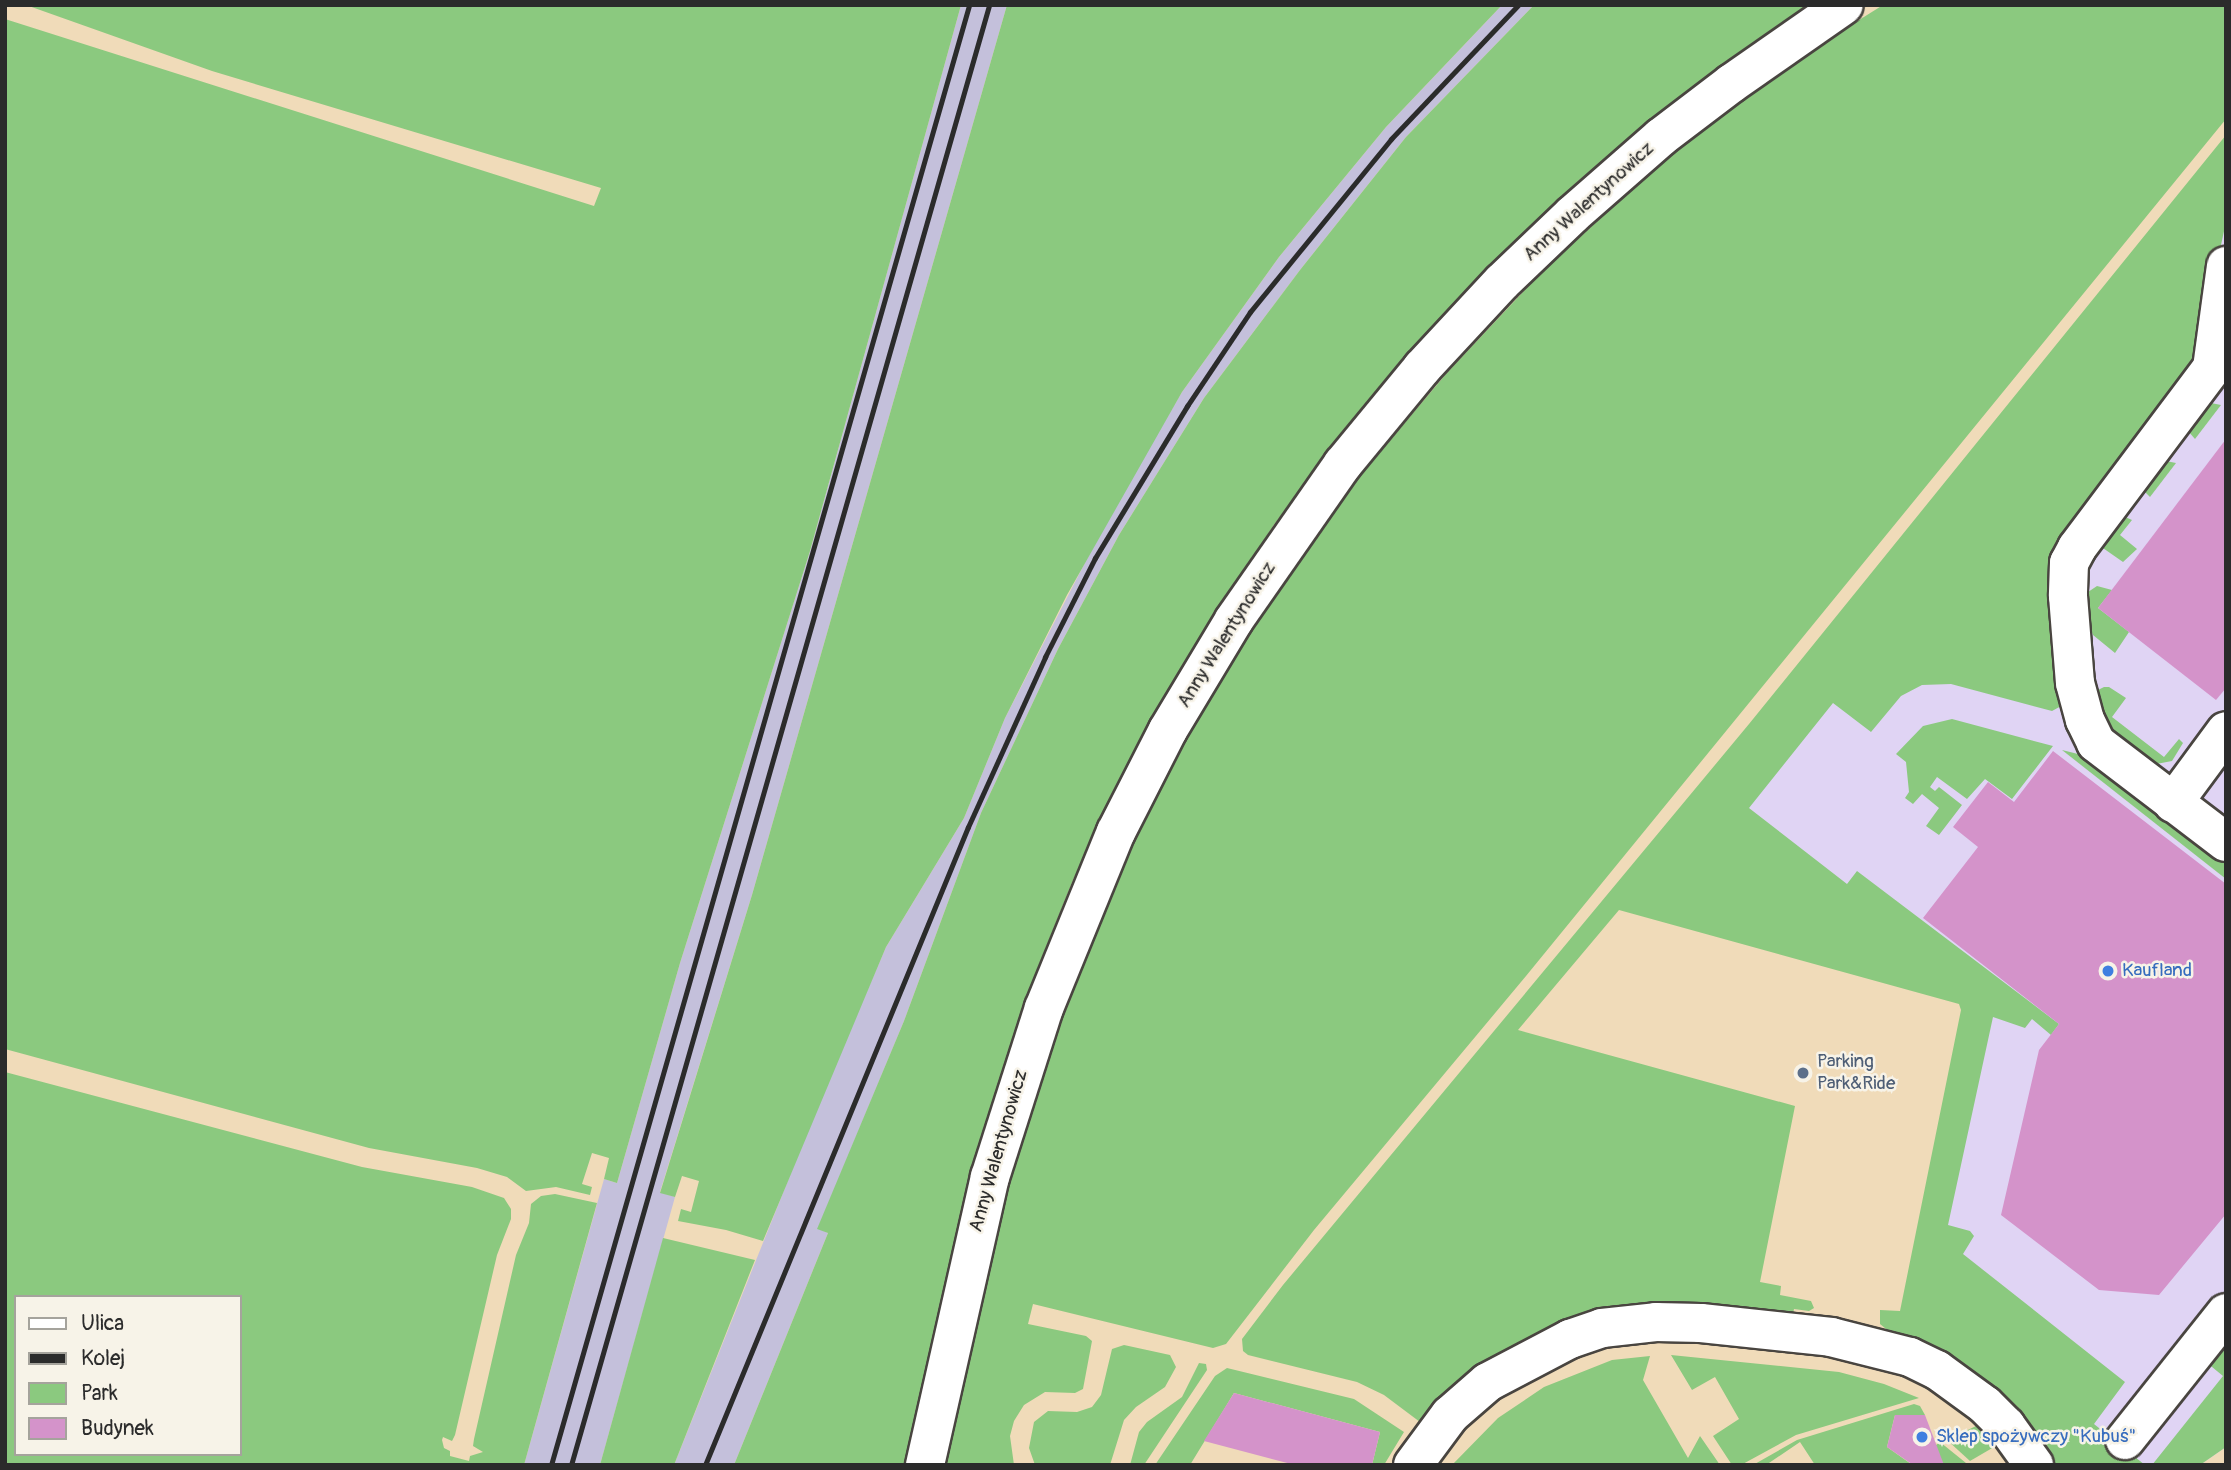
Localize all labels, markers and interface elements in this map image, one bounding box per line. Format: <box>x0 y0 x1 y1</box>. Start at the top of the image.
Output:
street label: Anny Walentynowicz <box>1519 137 1659 267</box>
street label: Anny Walentynowicz <box>1173 558 1281 712</box>
place label: Kaufland <box>2122 960 2192 982</box>
marker: Kaufland <box>2100 963 2116 979</box>
place label: Parking Park&Ride <box>1817 1051 1895 1095</box>
marker: Parking Park&Ride <box>1795 1065 1811 1081</box>
street label: Anny Walentynowicz <box>965 1067 1033 1235</box>
legend <box>14 1295 242 1456</box>
text: Ulica <box>81 1310 124 1337</box>
text: Kolej <box>81 1345 125 1372</box>
text: Park <box>81 1380 118 1407</box>
text: Budynek <box>81 1415 154 1442</box>
place label: Sklep spożywczy "Kubuś" <box>1936 1426 2136 1448</box>
marker: Sklep spożywczy "Kubuś" <box>1914 1429 1930 1445</box>

